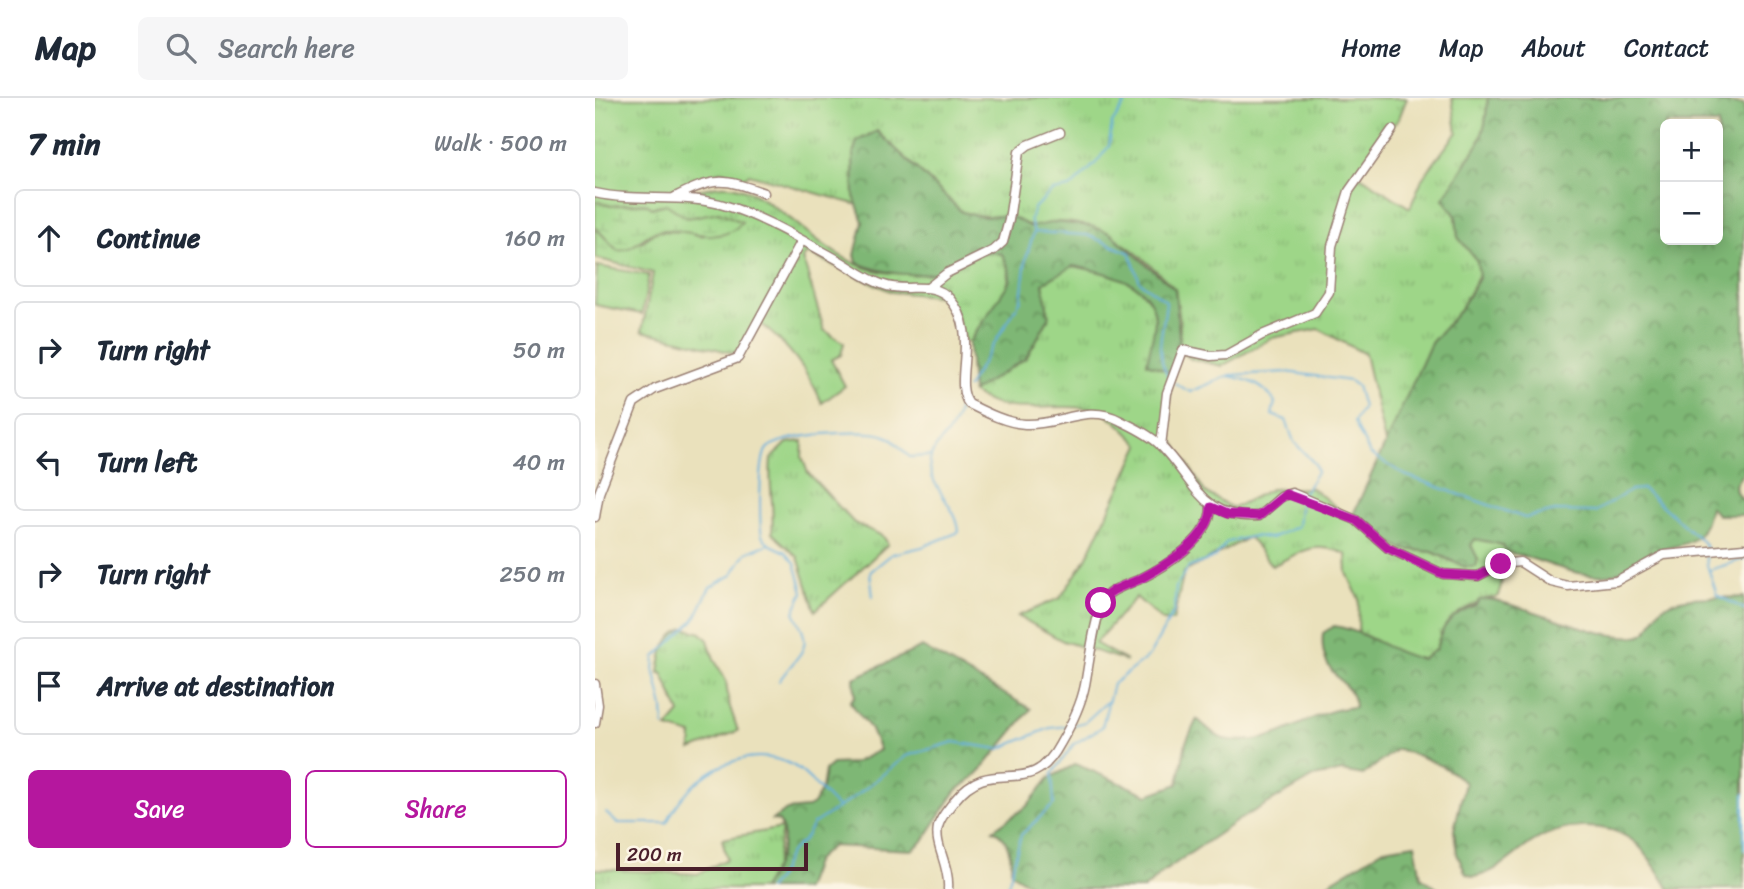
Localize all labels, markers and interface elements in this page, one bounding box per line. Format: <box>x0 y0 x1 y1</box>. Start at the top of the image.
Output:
search box <box>138 17 628 80</box>
text: Map <box>35 19 96 77</box>
text: Search here <box>218 25 355 71</box>
text: Home <box>1341 27 1401 69</box>
text: Map <box>1439 27 1483 69</box>
text: About <box>1521 27 1586 69</box>
text: Contact <box>1624 27 1709 69</box>
icon: search <box>162 29 200 67</box>
text: 7 min <box>28 117 100 171</box>
map controls <box>1660 119 1723 245</box>
button: + <box>1660 119 1723 182</box>
text: Walk · 500 m <box>434 123 567 164</box>
button: − <box>1660 182 1723 245</box>
text: Continue <box>97 215 200 261</box>
text: 160 m <box>504 218 565 259</box>
icon: ahead <box>30 219 68 257</box>
text: Turn right <box>97 327 210 373</box>
text: 50 m <box>513 330 565 371</box>
icon: right <box>30 331 68 369</box>
text: Turn left <box>97 439 197 485</box>
text: 40 m <box>512 442 565 483</box>
icon: left <box>30 443 68 481</box>
route end <box>1485 548 1516 579</box>
text: Turn right <box>97 551 210 597</box>
text: 250 m <box>499 554 565 595</box>
icon: right <box>30 555 68 593</box>
route start <box>1085 587 1116 618</box>
text: Arrive at destination <box>97 663 334 709</box>
icon: arrive <box>30 667 68 705</box>
button: Save <box>28 770 291 848</box>
button: Share <box>305 770 567 848</box>
text: 200 m <box>627 838 682 871</box>
scale bar <box>616 840 809 872</box>

